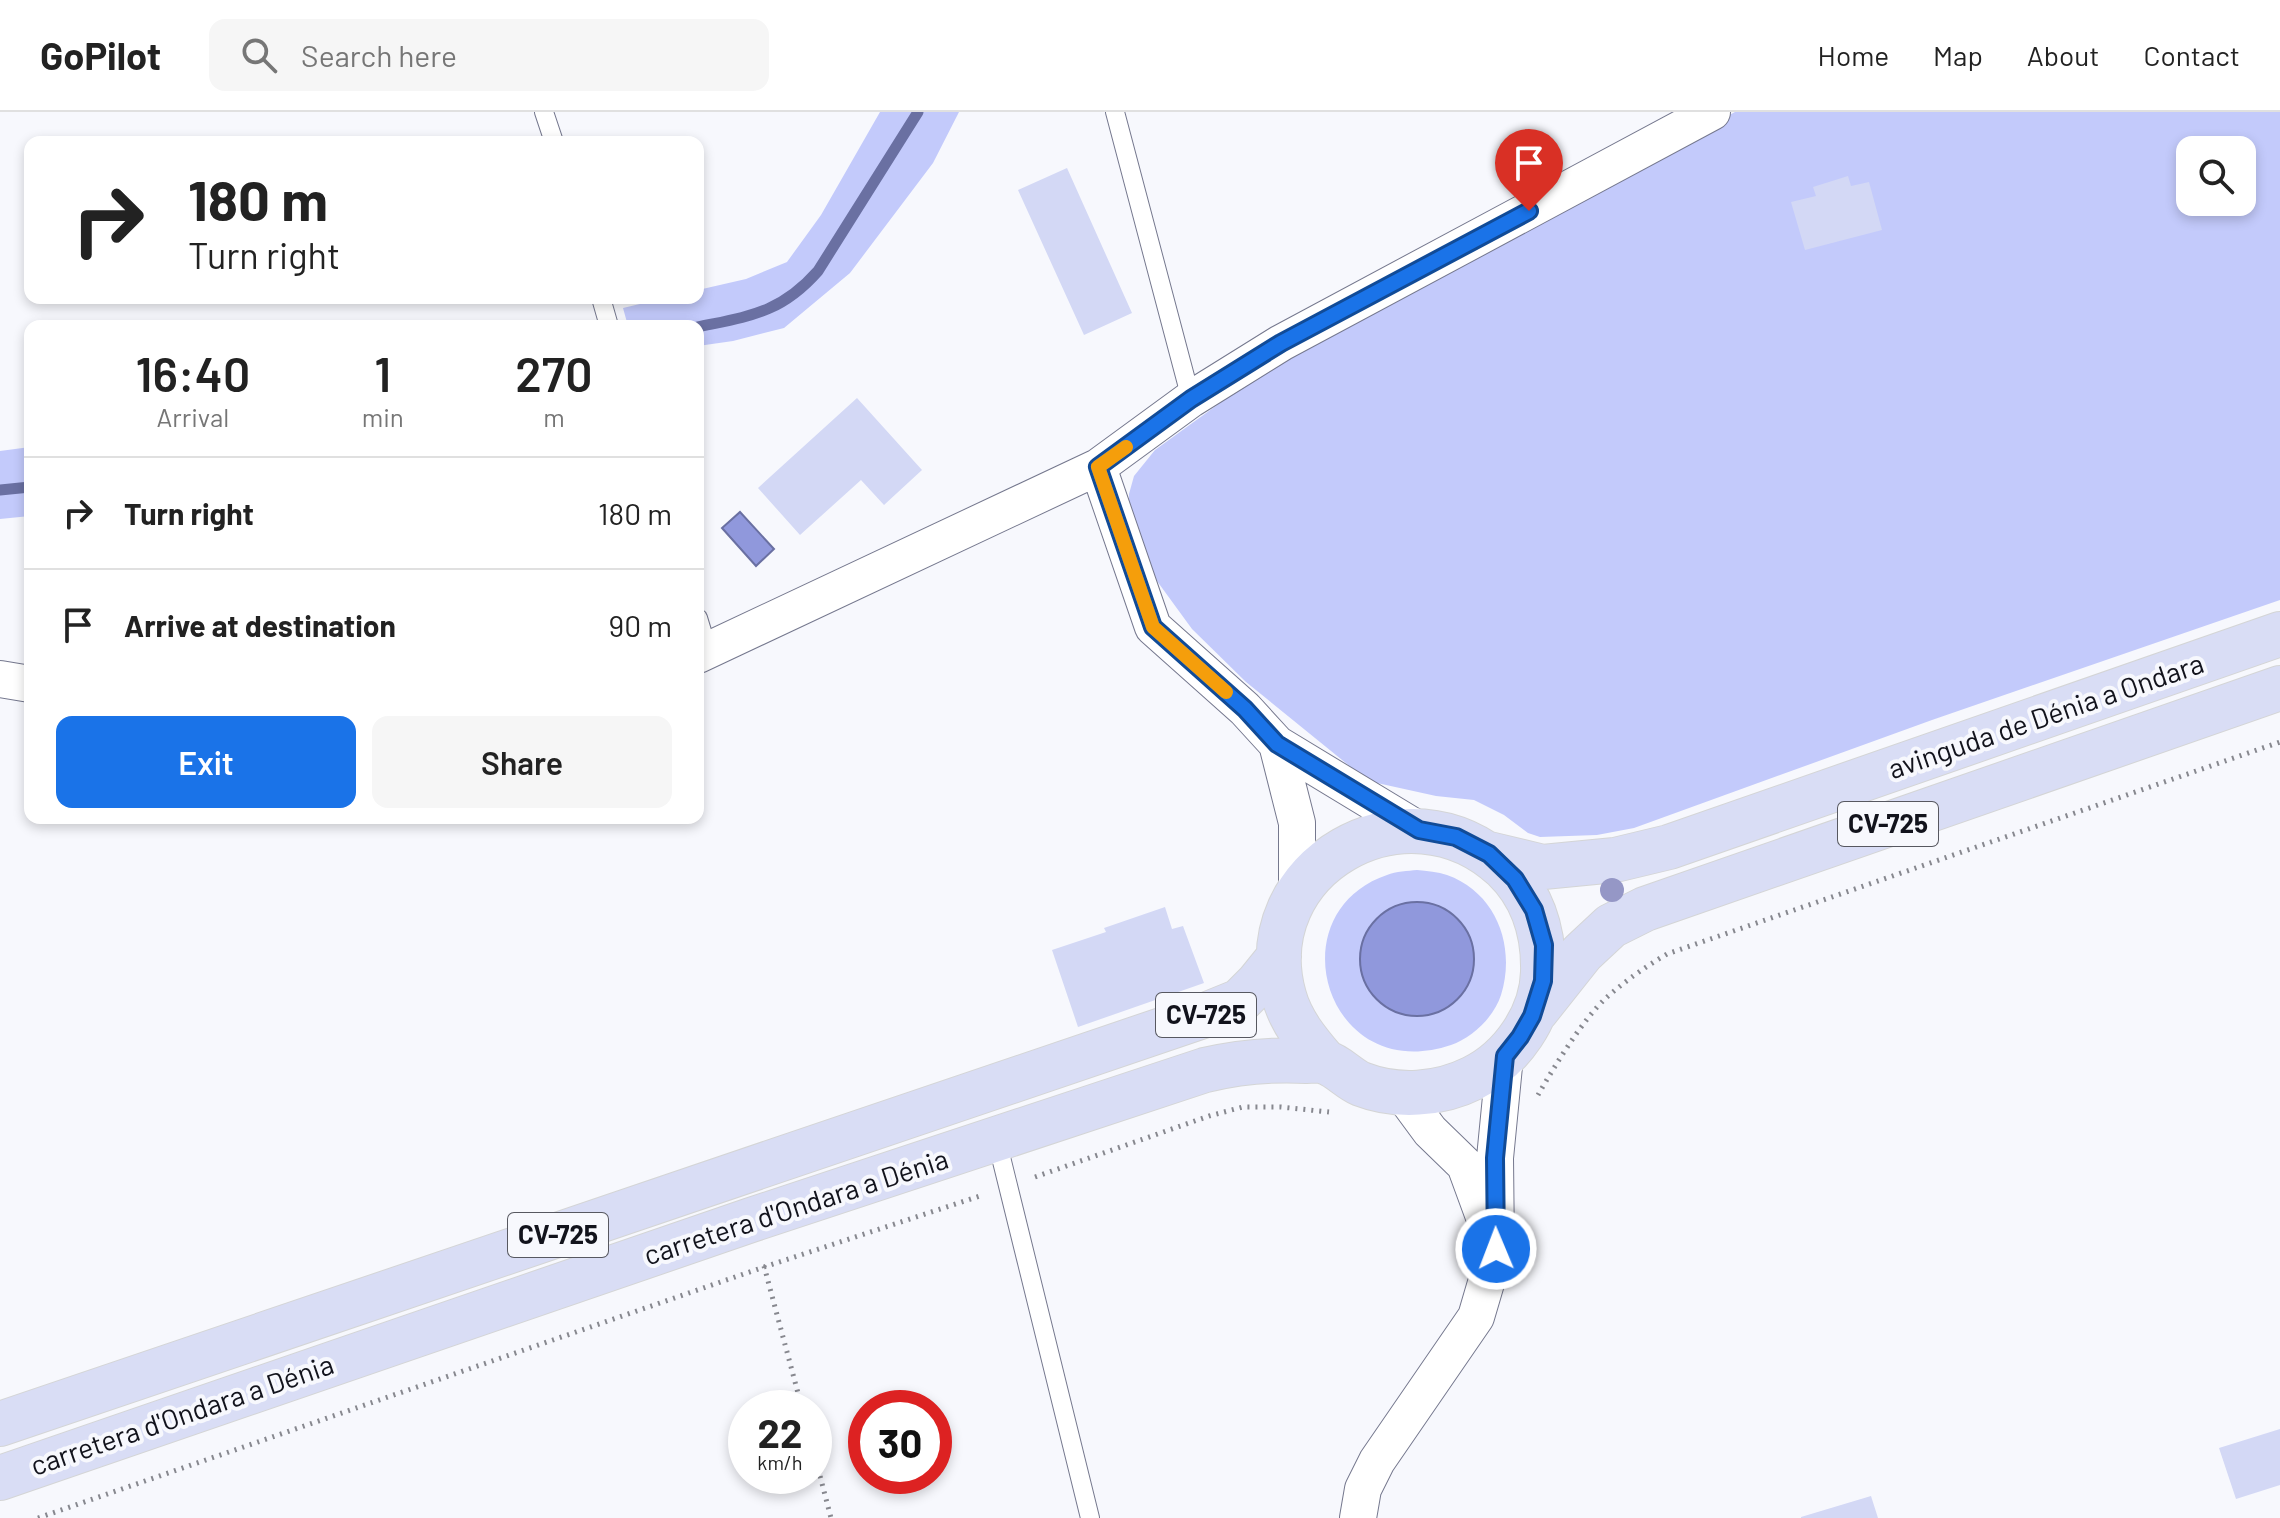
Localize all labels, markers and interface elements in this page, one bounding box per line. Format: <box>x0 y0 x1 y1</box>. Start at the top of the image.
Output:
search box <box>209 19 769 91</box>
text: GoPilot <box>40 32 161 78</box>
icon: search <box>237 33 281 77</box>
text: Search here <box>301 37 457 73</box>
text: Home <box>1818 38 1889 72</box>
text: Map <box>1933 38 1983 72</box>
text: About <box>2027 38 2099 72</box>
text: Contact <box>2143 38 2240 72</box>
pin <box>1495 129 1563 211</box>
map controls <box>2176 136 2256 216</box>
button: search <box>2176 136 2256 216</box>
icon: arrive <box>1507 141 1551 185</box>
text: 180 m <box>188 165 328 232</box>
icon: right <box>56 168 160 272</box>
text: Turn right <box>188 233 340 276</box>
text: 16:40 <box>135 344 250 402</box>
text: 1 <box>374 344 391 402</box>
text: 270 <box>515 344 592 402</box>
text: Arrival <box>157 401 229 432</box>
text: min <box>362 401 404 432</box>
text: m <box>543 401 565 432</box>
icon: right <box>56 491 100 535</box>
text: Turn right <box>124 495 254 531</box>
text: 180 m <box>598 495 672 531</box>
icon: arrive <box>56 603 100 647</box>
text: Arrive at destination <box>124 607 396 643</box>
text: 90 m <box>609 607 672 643</box>
street label: avinguda de Dénia a Ondara <box>1884 645 2208 785</box>
button: Exit <box>56 716 356 808</box>
button: Share <box>372 716 672 808</box>
road number: CV-725 <box>1838 802 1938 846</box>
road number: CV-725 <box>1156 993 1256 1037</box>
street label: carretera d'Ondara a Dénia <box>639 1141 952 1271</box>
position arrow <box>1454 1207 1538 1291</box>
road number: CV-725 <box>508 1213 608 1257</box>
street label: carretera d'Ondara a Dénia <box>26 1346 338 1482</box>
speed limit sign: 30 <box>848 1390 952 1494</box>
text: 22 <box>758 1408 802 1456</box>
text: km/h <box>757 1450 803 1474</box>

